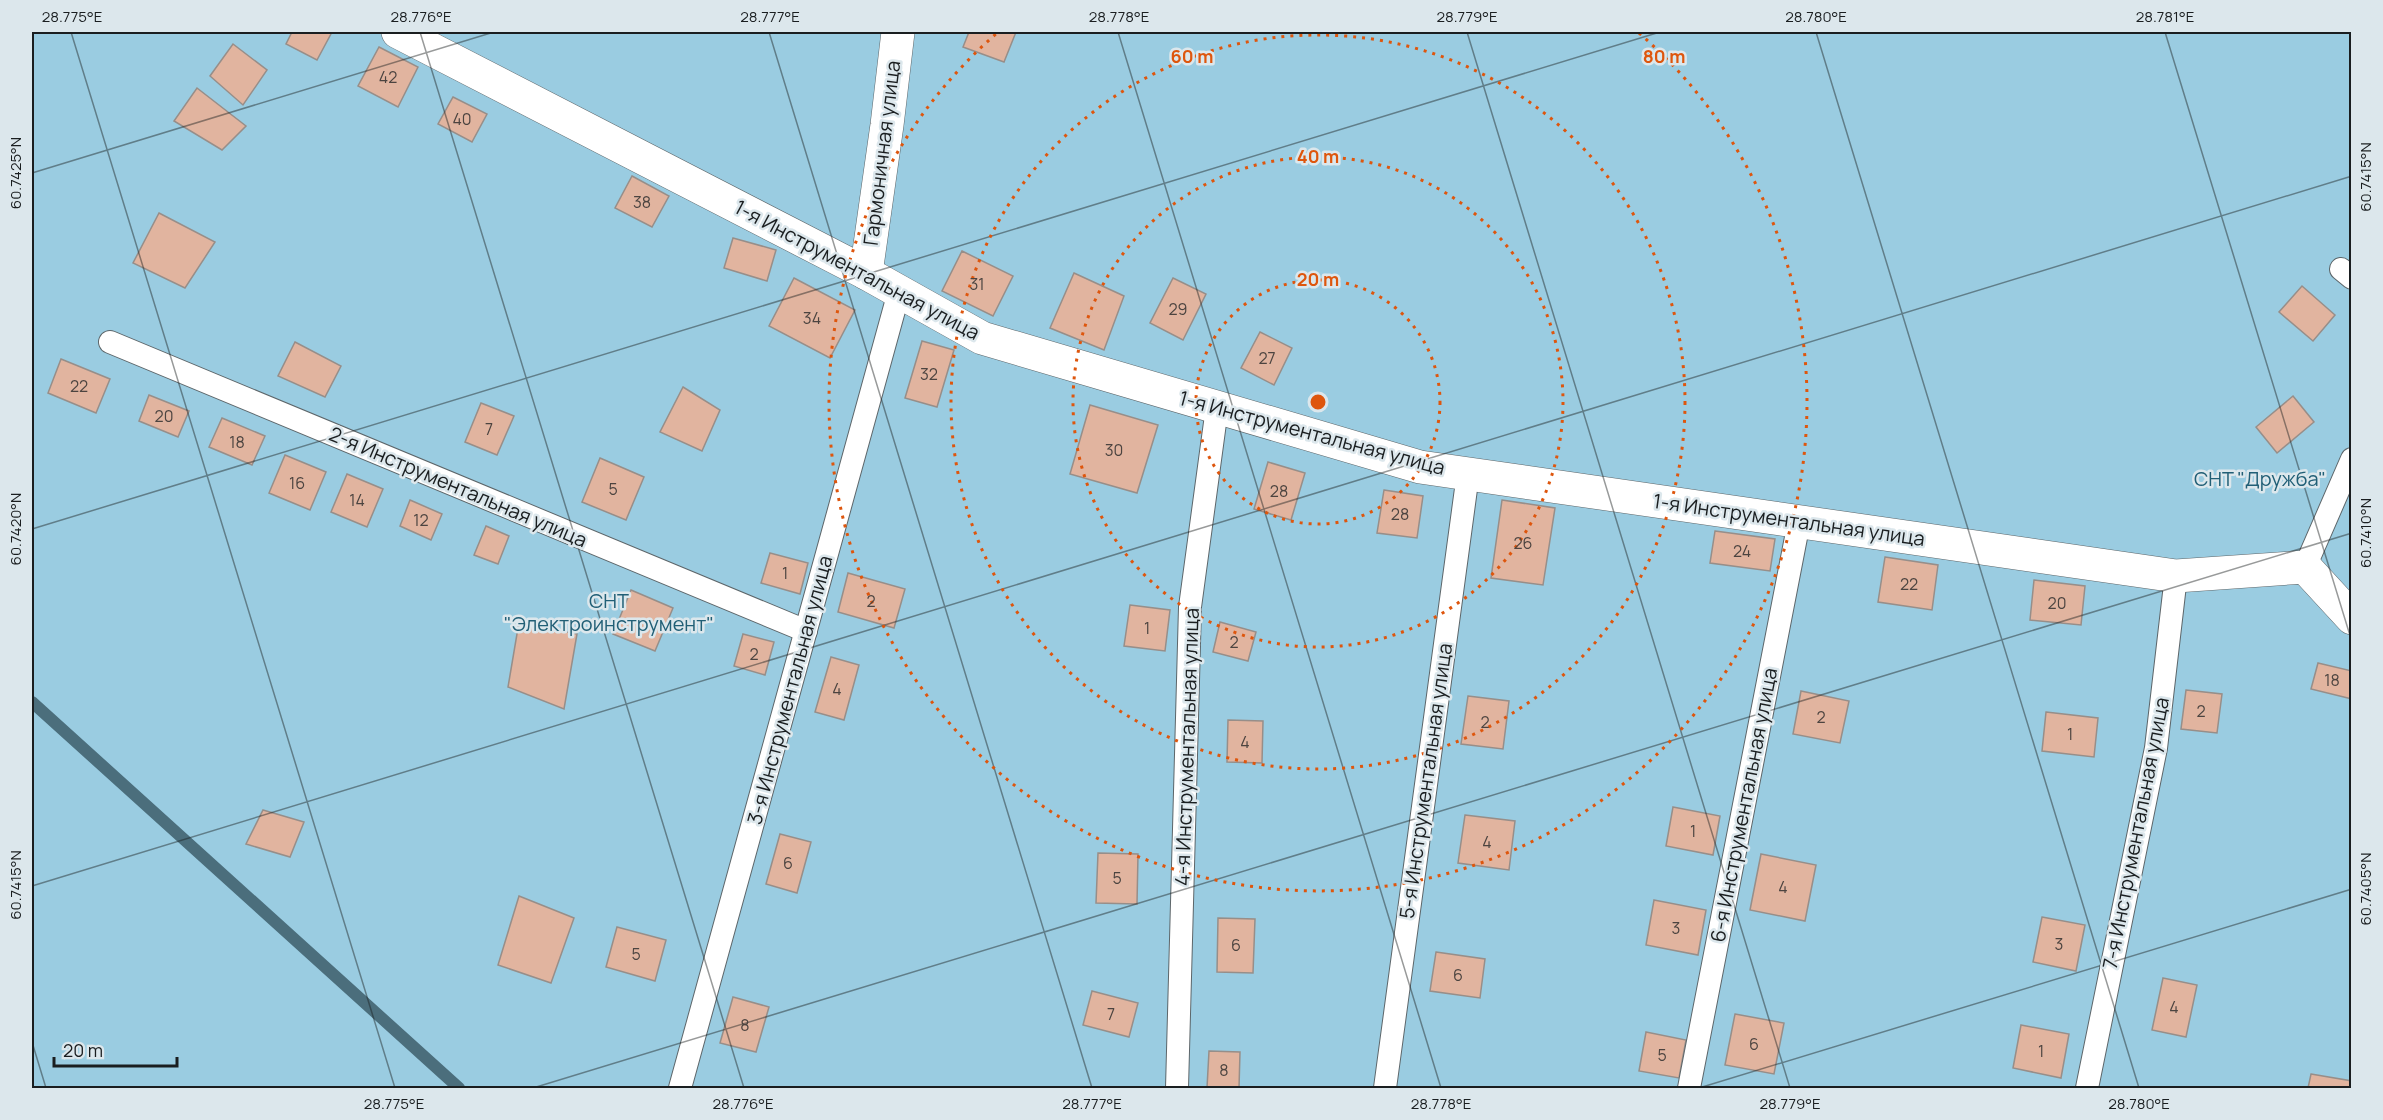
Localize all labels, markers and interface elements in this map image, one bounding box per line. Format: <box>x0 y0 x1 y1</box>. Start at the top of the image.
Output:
text: 28.775°E <box>42 6 102 27</box>
text: 28.776°E <box>390 6 452 27</box>
text: 28.777°E <box>740 6 800 27</box>
text: 28.778°E <box>1089 6 1149 27</box>
text: 28.779°E <box>1436 6 1498 27</box>
text: 28.780°E <box>1785 6 1847 27</box>
text: 28.781°E <box>2136 6 2194 27</box>
text: 60 m <box>1171 44 1213 68</box>
text: 80 m <box>1643 44 1685 68</box>
street label: Гармоничная улица <box>857 59 906 247</box>
house number: 42 <box>379 66 397 88</box>
house number: 40 <box>452 108 472 130</box>
text: 60.7425°N <box>5 137 26 209</box>
text: 60.7415°N <box>2355 142 2376 212</box>
text: 40 m <box>1297 144 1339 168</box>
house number: 38 <box>633 191 651 213</box>
street label: 1-я Инструментальная улица <box>730 193 985 346</box>
text: 20 m <box>1297 267 1339 291</box>
house number: 31 <box>969 273 985 295</box>
house number: 29 <box>1168 298 1188 320</box>
house number: 34 <box>803 307 821 329</box>
house number: 27 <box>1258 347 1276 369</box>
house number: 32 <box>920 363 938 385</box>
house number: 22 <box>70 375 88 397</box>
street label: 1-я Инструментальная улица <box>1176 384 1448 481</box>
centre of rings <box>1308 392 1328 412</box>
house number: 20 <box>155 405 173 427</box>
house number: 7 <box>485 418 493 440</box>
street label: 2-я Инструментальная улица <box>325 420 591 553</box>
house number: 18 <box>229 431 245 453</box>
house number: 30 <box>1105 439 1123 461</box>
park label: СНТ "Дружба" <box>2194 465 2326 492</box>
house number: 16 <box>289 472 305 494</box>
house number: 5 <box>608 478 618 500</box>
house number: 28 <box>1270 480 1288 502</box>
street label: 1-я Инструментальная улица <box>1651 487 1927 552</box>
house number: 14 <box>349 489 365 511</box>
text: 60.7420°N <box>5 493 26 565</box>
text: 60.7410°N <box>2355 498 2376 568</box>
house number: 28 <box>1391 503 1409 525</box>
house number: 12 <box>413 509 429 531</box>
house number: 26 <box>1513 532 1533 554</box>
house number: 24 <box>1733 540 1751 562</box>
street label: 3-я Инструментальная улица <box>741 552 838 827</box>
house number: 1 <box>782 562 788 584</box>
house number: 22 <box>1900 573 1918 595</box>
park label: СНТ "Электроинструмент" <box>504 587 714 637</box>
house number: 2 <box>866 590 876 612</box>
house number: 20 <box>2048 592 2066 614</box>
street label: 4-я Инструментальная улица <box>1168 607 1205 886</box>
house number: 1 <box>1144 617 1150 639</box>
house number: 2 <box>1229 631 1239 653</box>
street label: 5-я Инструментальная улица <box>1393 641 1458 920</box>
house number: 2 <box>749 643 759 665</box>
street label: 6-я Инструментальная улица <box>1704 665 1783 944</box>
house number: 18 <box>2324 669 2340 691</box>
house number: 4 <box>832 678 842 700</box>
street label: 7-я Инструментальная улица <box>2096 695 2175 971</box>
house number: 2 <box>2196 700 2206 722</box>
house number: 2 <box>1816 706 1826 728</box>
house number: 2 <box>1480 711 1490 733</box>
house number: 1 <box>2067 723 2073 745</box>
house number: 4 <box>1240 731 1250 753</box>
house number: 1 <box>1690 820 1696 842</box>
house number: 4 <box>1482 831 1492 853</box>
text: 60.7415°N <box>5 850 26 920</box>
house number: 6 <box>783 852 793 874</box>
text: 60.7405°N <box>2355 853 2376 925</box>
house number: 5 <box>1112 867 1122 889</box>
house number: 4 <box>1778 876 1788 898</box>
house number: 3 <box>1672 917 1680 939</box>
house number: 3 <box>2055 933 2063 955</box>
house number: 6 <box>1231 934 1241 956</box>
house number: 5 <box>631 943 641 965</box>
house number: 6 <box>1453 964 1463 986</box>
house number: 4 <box>2169 996 2179 1018</box>
house number: 7 <box>1107 1003 1115 1025</box>
house number: 8 <box>740 1014 750 1036</box>
scale bar <box>54 1030 177 1068</box>
house number: 6 <box>1749 1033 1759 1055</box>
text: 20 m <box>63 1038 103 1062</box>
house number: 1 <box>2038 1040 2044 1062</box>
house number: 5 <box>1657 1044 1667 1066</box>
house number: 8 <box>1219 1059 1229 1081</box>
text: 28.775°E <box>364 1093 424 1114</box>
text: 28.776°E <box>712 1093 774 1114</box>
text: 28.777°E <box>1062 1093 1122 1114</box>
text: 28.778°E <box>1411 1093 1471 1114</box>
text: 28.779°E <box>1759 1093 1821 1114</box>
text: 28.780°E <box>2108 1093 2170 1114</box>

